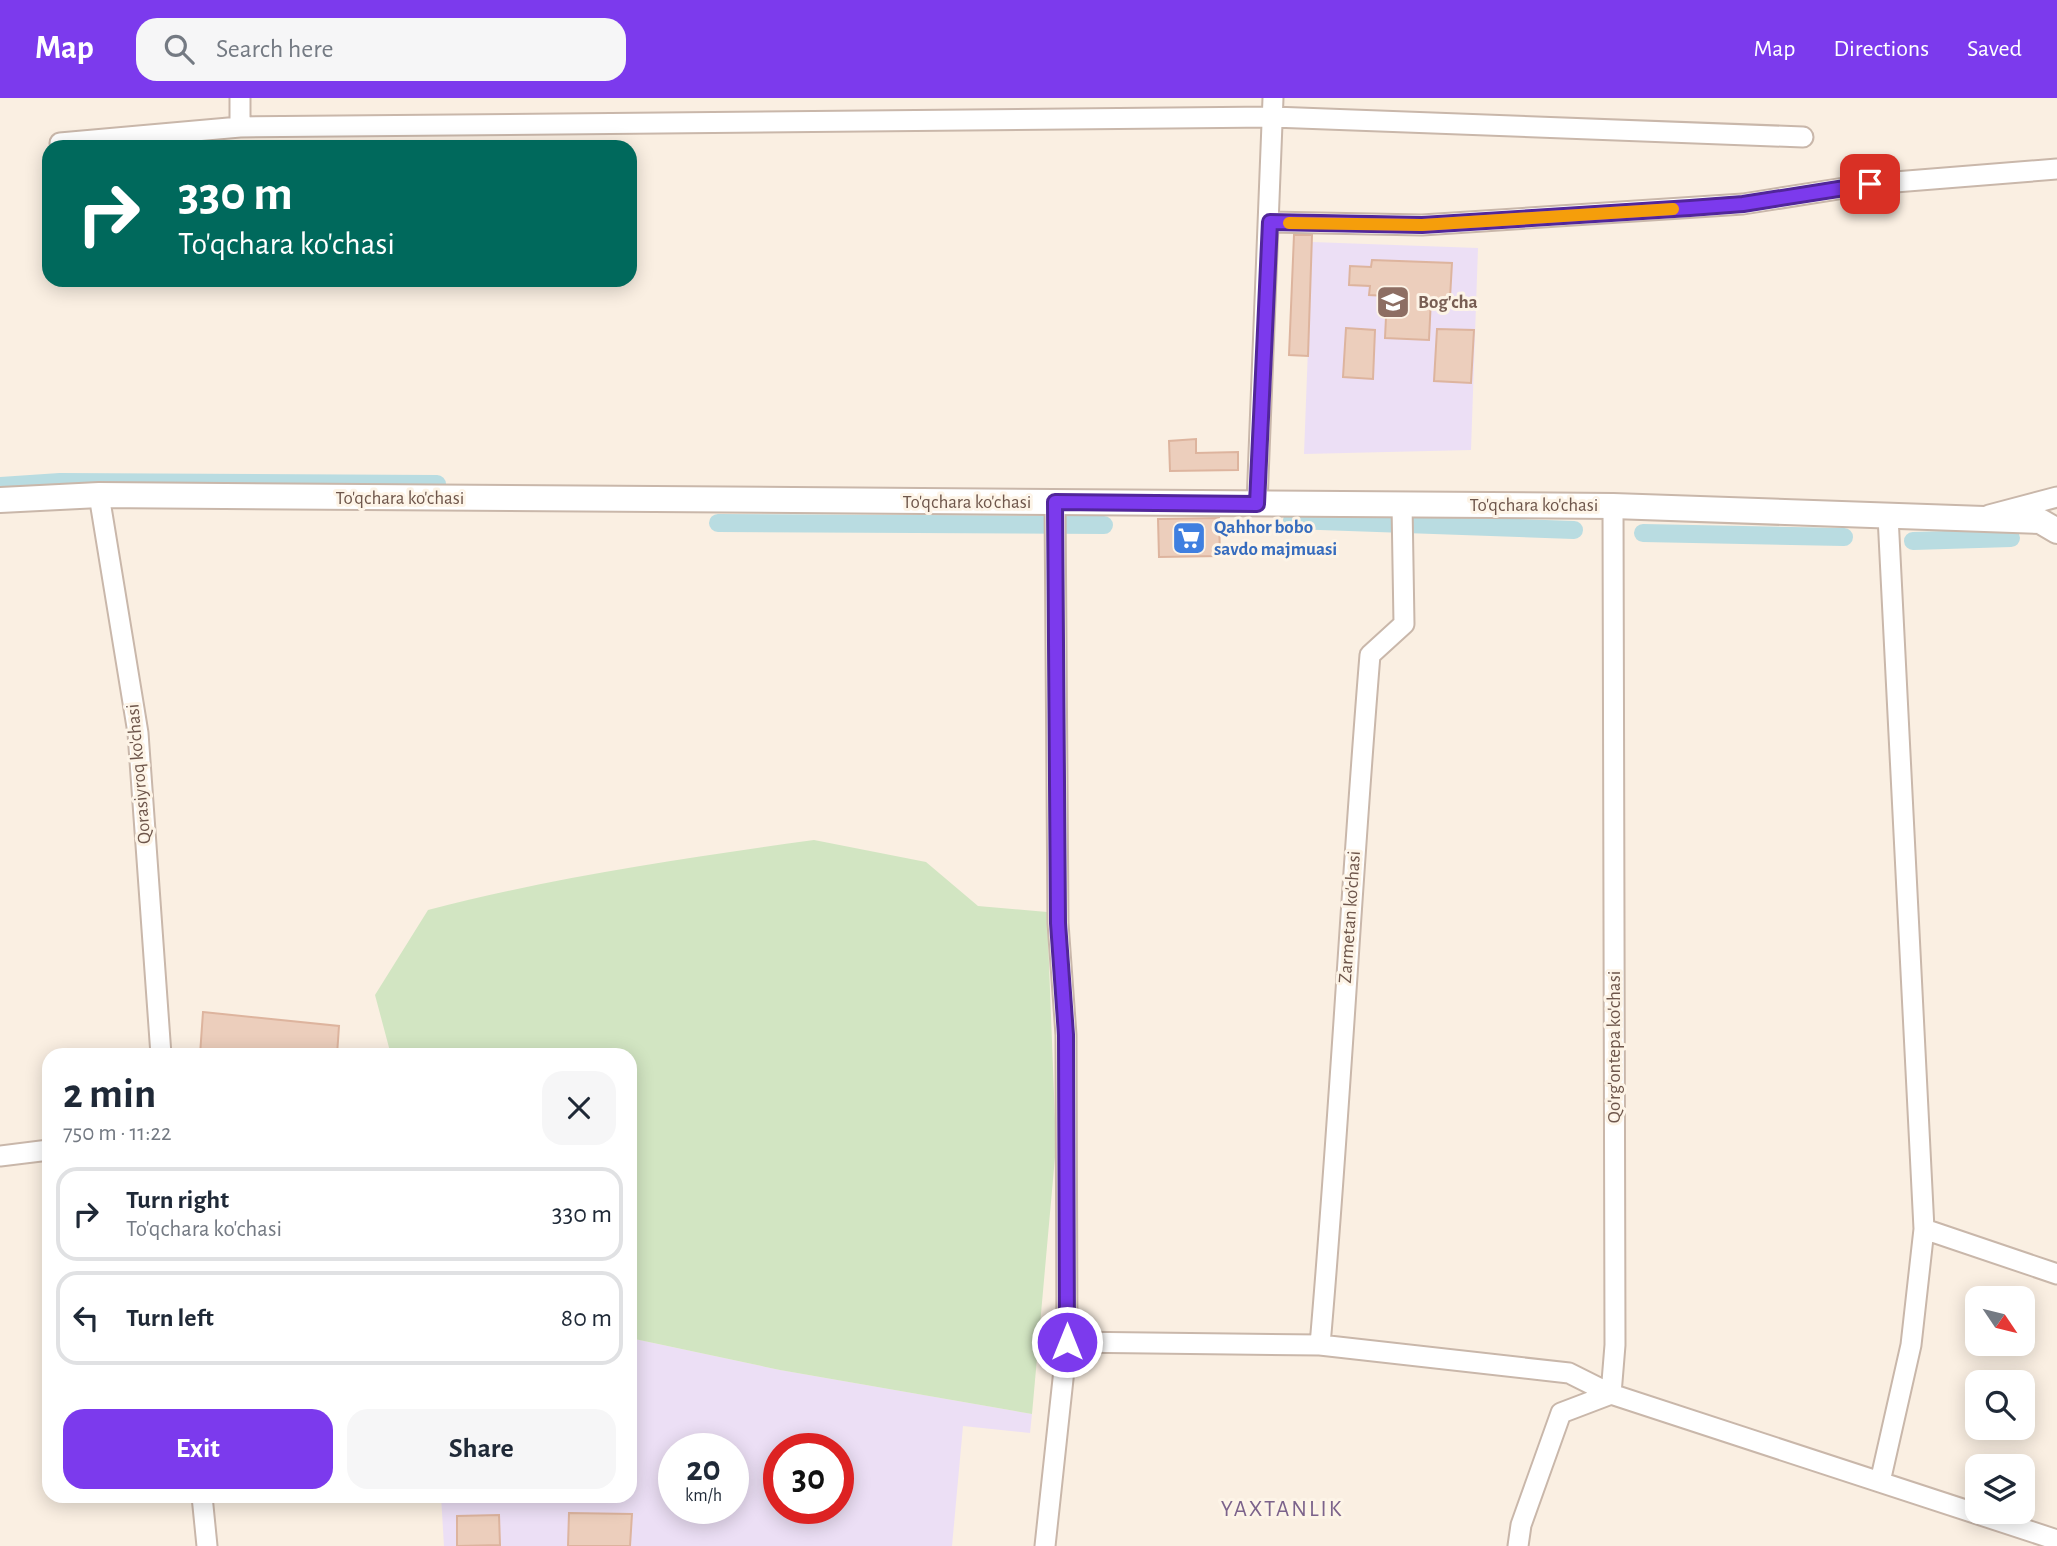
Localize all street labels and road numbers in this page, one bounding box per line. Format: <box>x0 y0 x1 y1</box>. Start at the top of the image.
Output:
street label: To'qchara ko'chasi <box>336 489 464 508</box>
street label: To'qchara ko'chasi <box>903 493 1031 512</box>
street label: To'qchara ko'chasi <box>1470 496 1598 515</box>
street label: Qorasiyroq ko'chasi <box>123 703 155 845</box>
street label: Zarmetan ko'chasi <box>1336 850 1364 984</box>
street label: Qo'rg'ontepa ko'chasi <box>1605 971 1624 1123</box>

